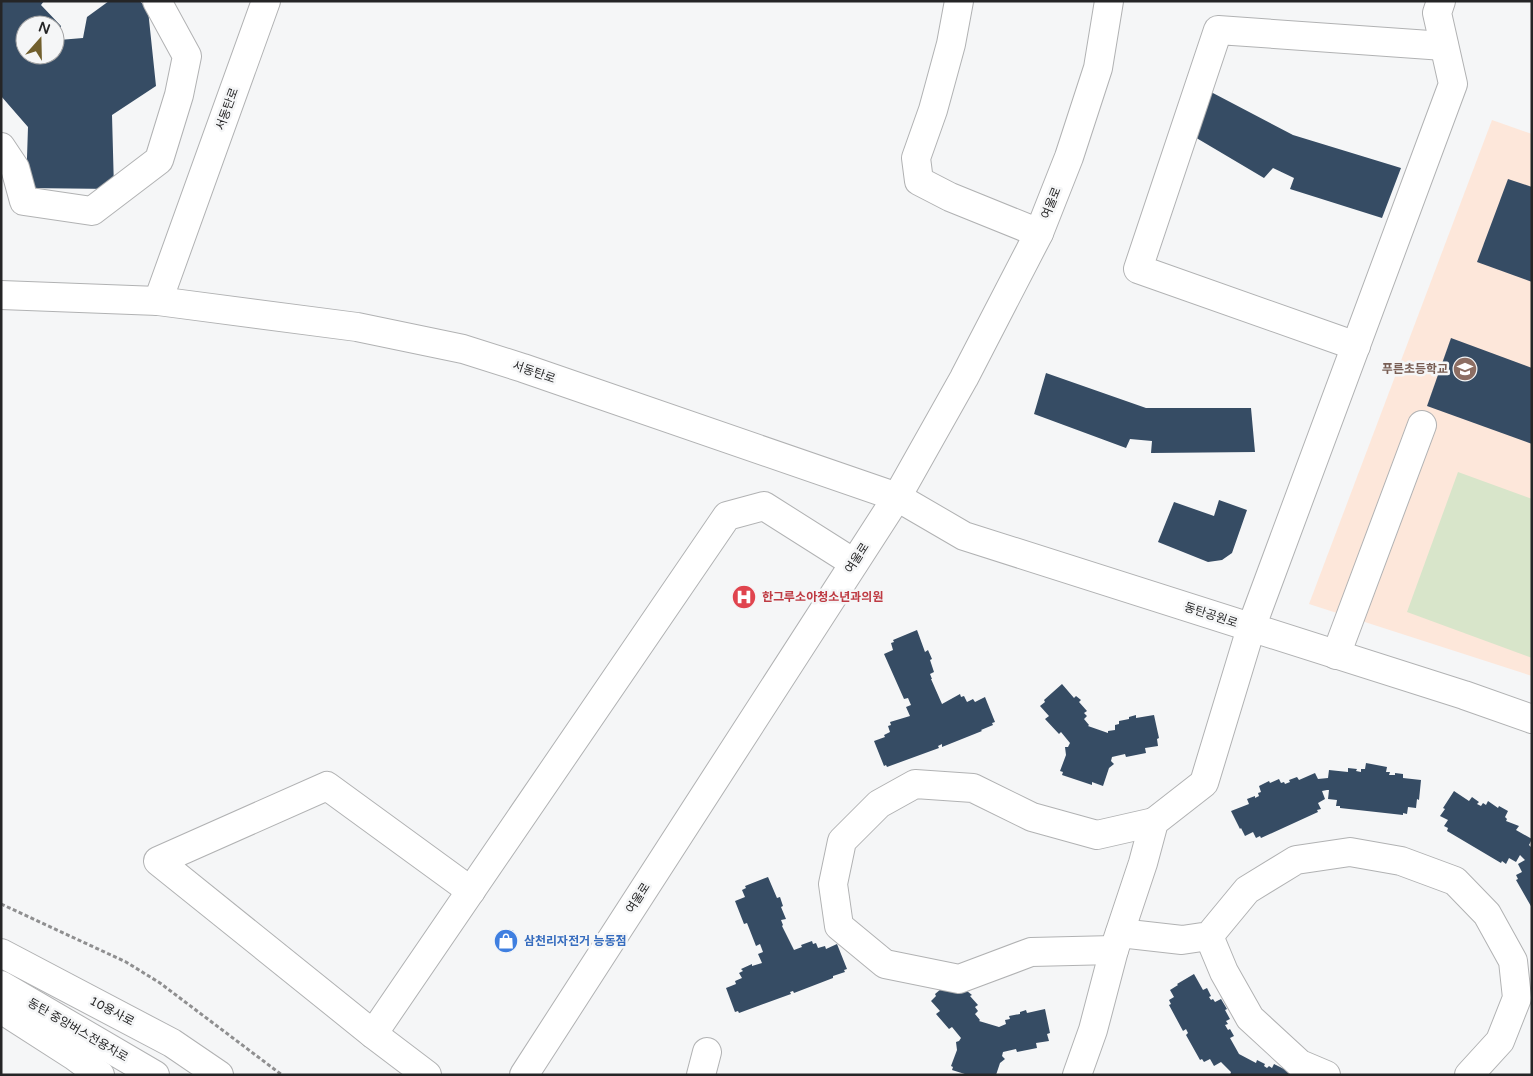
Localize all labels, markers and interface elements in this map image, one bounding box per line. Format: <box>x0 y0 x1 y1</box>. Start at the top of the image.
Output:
north arrow <box>15 15 65 65</box>
text: N <box>36 18 52 38</box>
street label: 서동탄로 <box>213 86 241 132</box>
street label: 여울로 <box>1038 185 1064 221</box>
school or university icon: 푸른초등학교 <box>1452 356 1478 382</box>
street label: 서동탄로 <box>511 358 557 386</box>
place label: 푸른초등학교 <box>1382 362 1448 376</box>
street label: 여울로 <box>842 540 872 576</box>
hospital icon: 한그루소아청소년과의원 <box>731 584 757 610</box>
place label: 한그루소아청소년과의원 <box>762 590 883 604</box>
street label: 동탄공원로 <box>1183 600 1239 630</box>
street label: 여울로 <box>623 880 653 916</box>
shop icon: 삼천리자전거 능동점 <box>493 928 519 954</box>
place label: 삼천리자전거 능동점 <box>524 934 626 948</box>
street label: 10용사로 <box>87 994 137 1028</box>
street label: 동탄 중앙버스전용차로 <box>25 996 131 1064</box>

